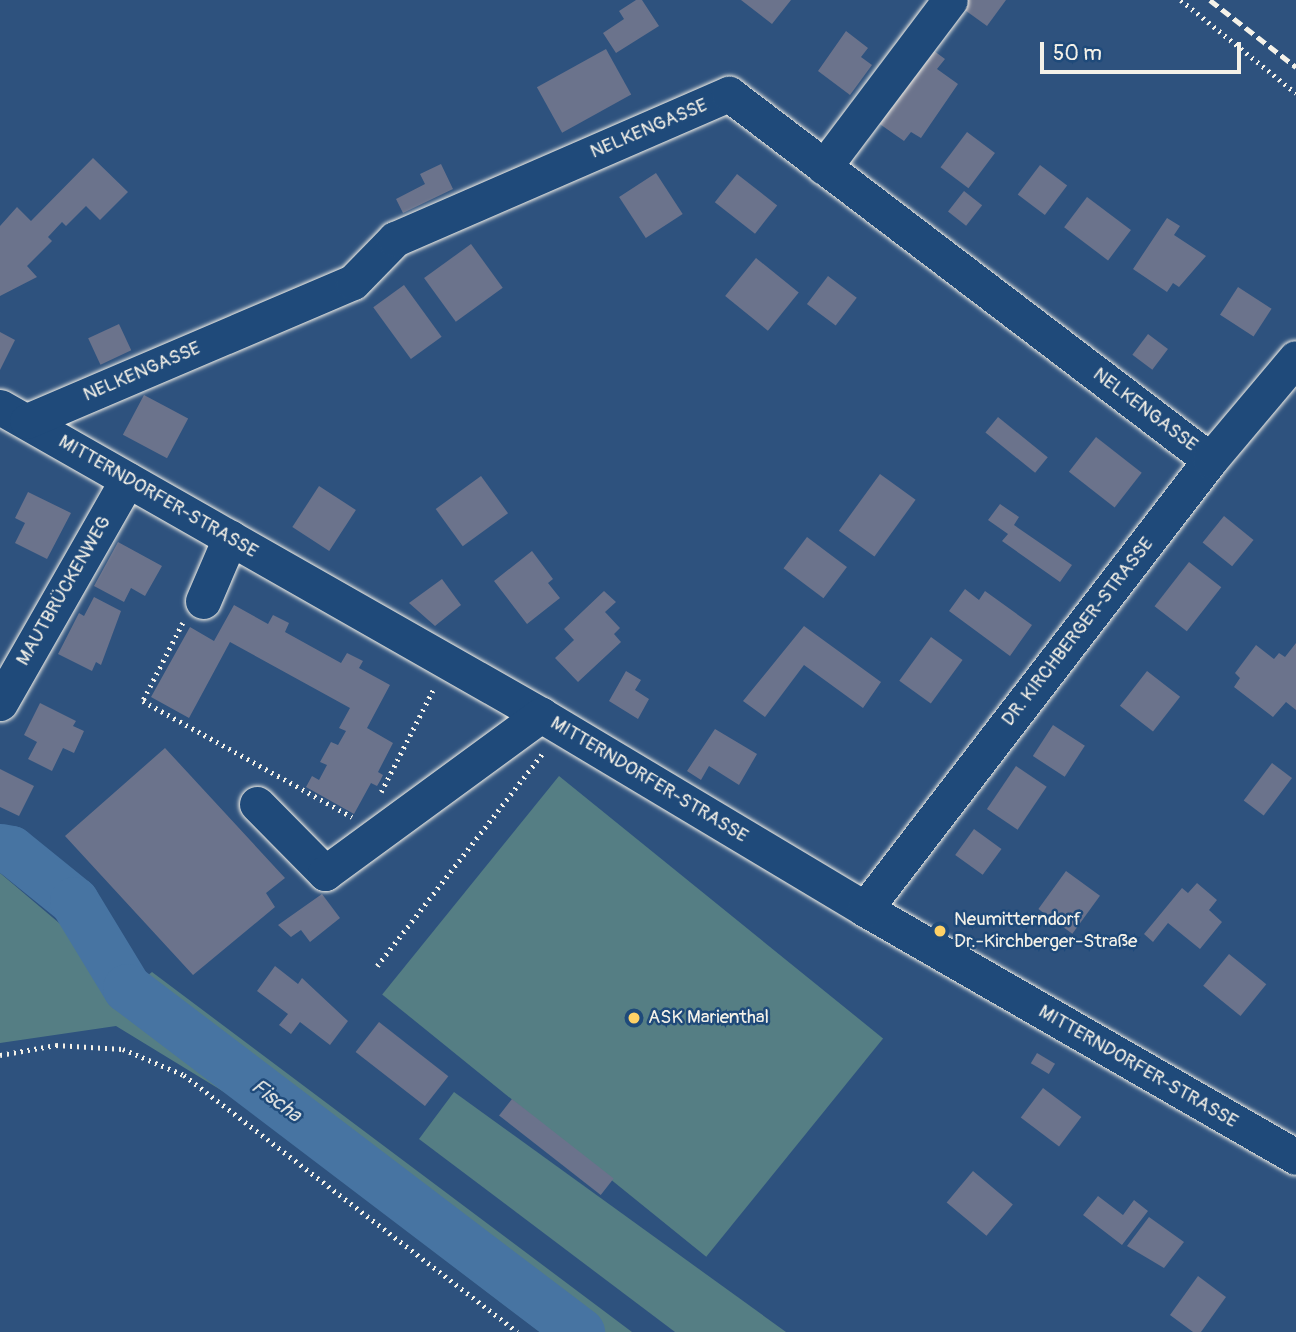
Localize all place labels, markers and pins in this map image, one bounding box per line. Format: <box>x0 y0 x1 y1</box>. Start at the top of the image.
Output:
place label: Neumitterndorf Dr.-Kirchberger-Straße <box>954 909 1137 953</box>
marker: Neumitterndorf Dr.-Kirchberger-Straße <box>932 923 948 939</box>
place label: ASK Marienthal <box>648 1007 769 1029</box>
marker: ASK Marienthal <box>626 1010 642 1026</box>

